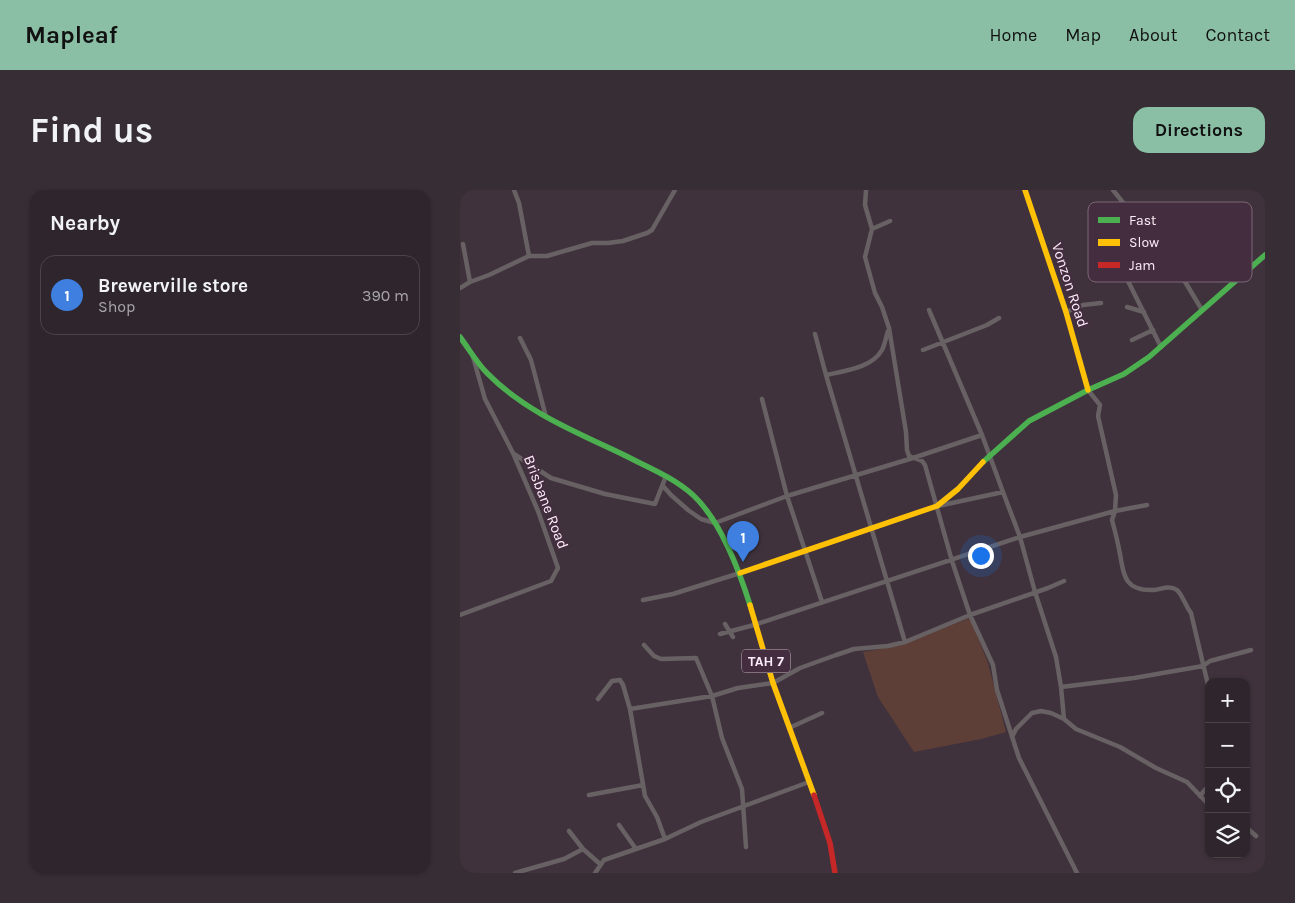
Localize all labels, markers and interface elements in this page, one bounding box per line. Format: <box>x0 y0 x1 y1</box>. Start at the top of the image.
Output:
text: Mapleaf <box>25 21 118 49</box>
text: Home <box>989 24 1037 46</box>
text: Map <box>1065 24 1101 46</box>
text: About <box>1129 24 1178 46</box>
text: Contact <box>1206 24 1270 46</box>
button: Directions <box>1133 107 1265 153</box>
text: Find us <box>30 110 153 151</box>
legend <box>1088 202 1252 282</box>
text: Nearby <box>50 211 120 235</box>
text: Fast <box>1129 212 1156 229</box>
text: Slow <box>1129 234 1159 251</box>
street label: Vonzon Road <box>1048 241 1092 329</box>
text: Jam <box>1129 257 1155 274</box>
text: Brewerville store <box>98 275 248 297</box>
text: 1 <box>64 286 70 305</box>
text: 390 m <box>362 286 409 305</box>
text: Shop <box>98 297 135 316</box>
street label: Brisbane Road <box>520 453 572 551</box>
pin: 1 <box>727 521 759 562</box>
your location <box>968 543 994 569</box>
road number: TAH 7 <box>742 650 790 672</box>
map controls <box>1205 678 1250 858</box>
button: + <box>1205 678 1250 723</box>
button: − <box>1205 723 1250 768</box>
button: locate <box>1205 768 1250 813</box>
button: layers <box>1205 813 1250 858</box>

